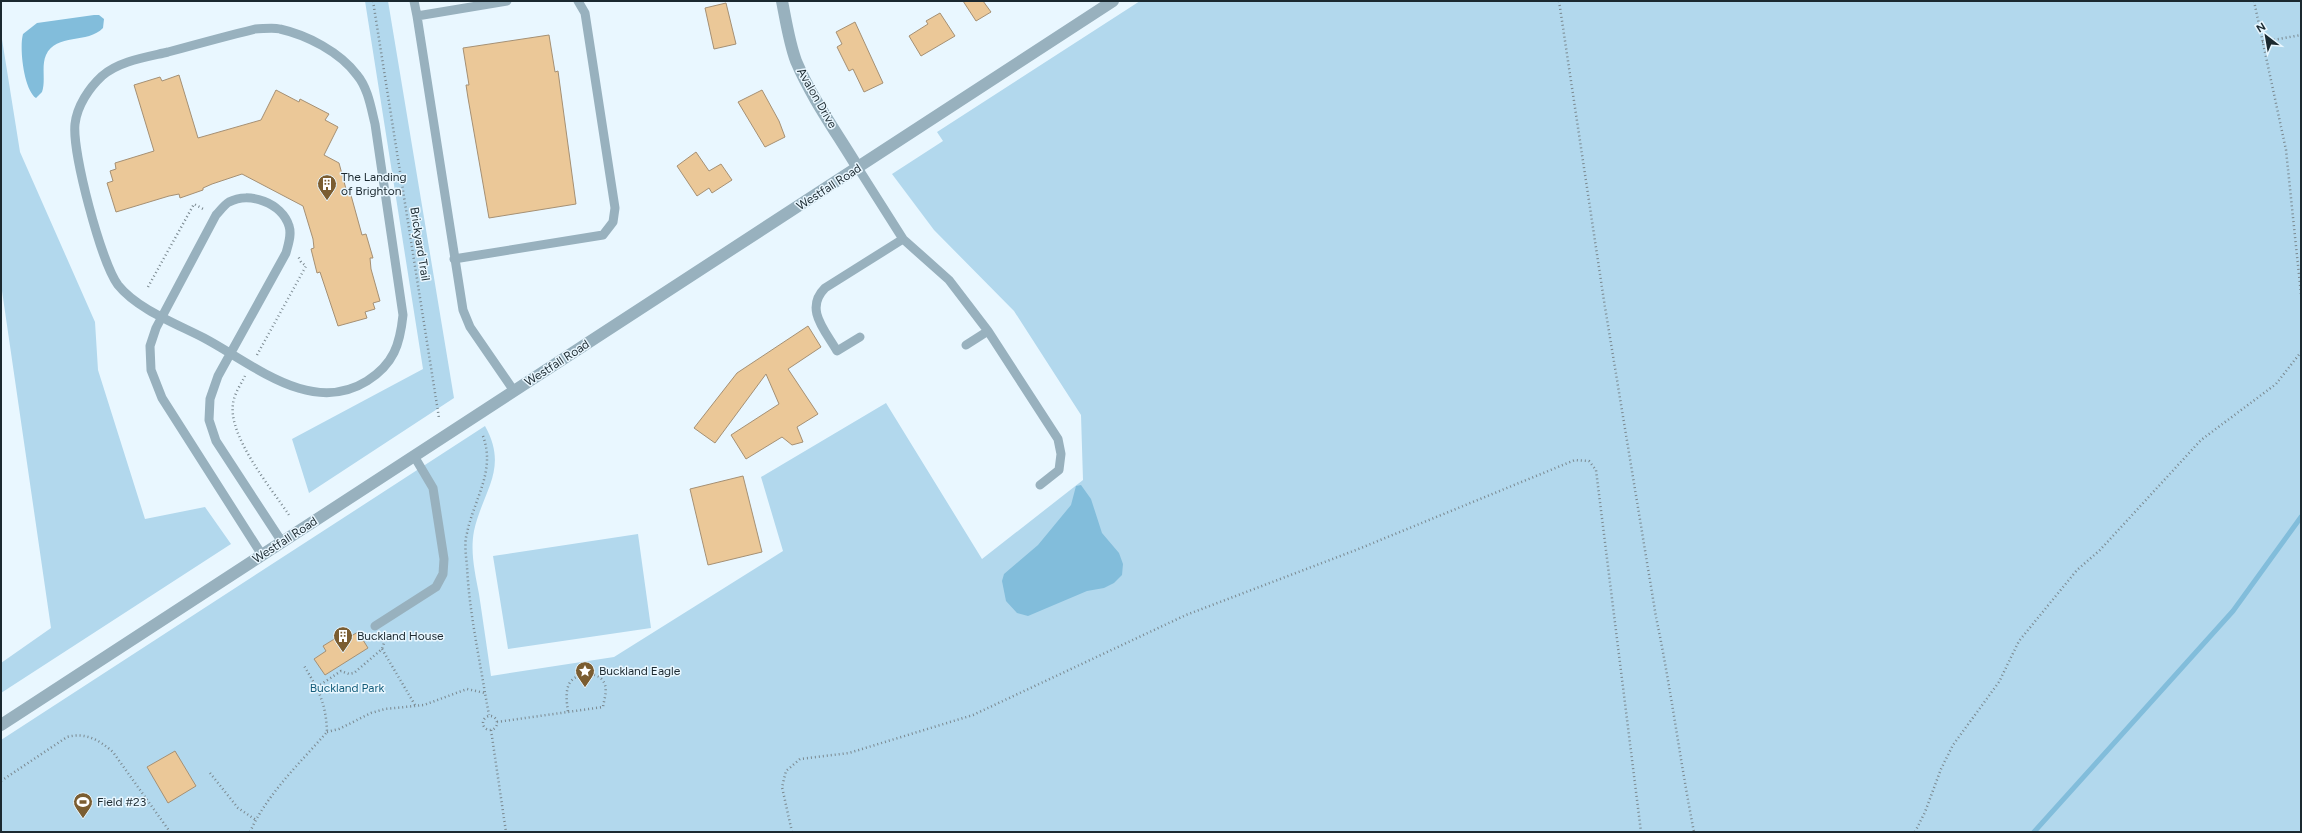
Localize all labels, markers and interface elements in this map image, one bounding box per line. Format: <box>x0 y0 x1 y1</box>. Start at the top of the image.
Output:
north arrow <box>2246 16 2286 56</box>
text: N <box>2254 20 2268 36</box>
street label: Avalon Drive <box>794 65 840 131</box>
street label: Westfall Road <box>794 161 864 213</box>
place label: The Landing of Brighton <box>341 170 406 198</box>
building icon: The Landing of Brighton <box>316 173 338 201</box>
street label: Brickyard Trail <box>407 206 433 282</box>
street label: Westfall Road <box>522 337 592 389</box>
street label: Westfall Road <box>250 514 320 566</box>
building icon: Buckland House <box>332 625 354 653</box>
place label: Buckland House <box>357 629 444 643</box>
place icon: Buckland Eagle <box>574 660 596 688</box>
place label: Buckland Eagle <box>599 664 681 678</box>
park label: Buckland Park <box>310 681 384 695</box>
sports icon: Field #23 <box>72 791 94 819</box>
place label: Field #23 <box>97 795 146 809</box>

